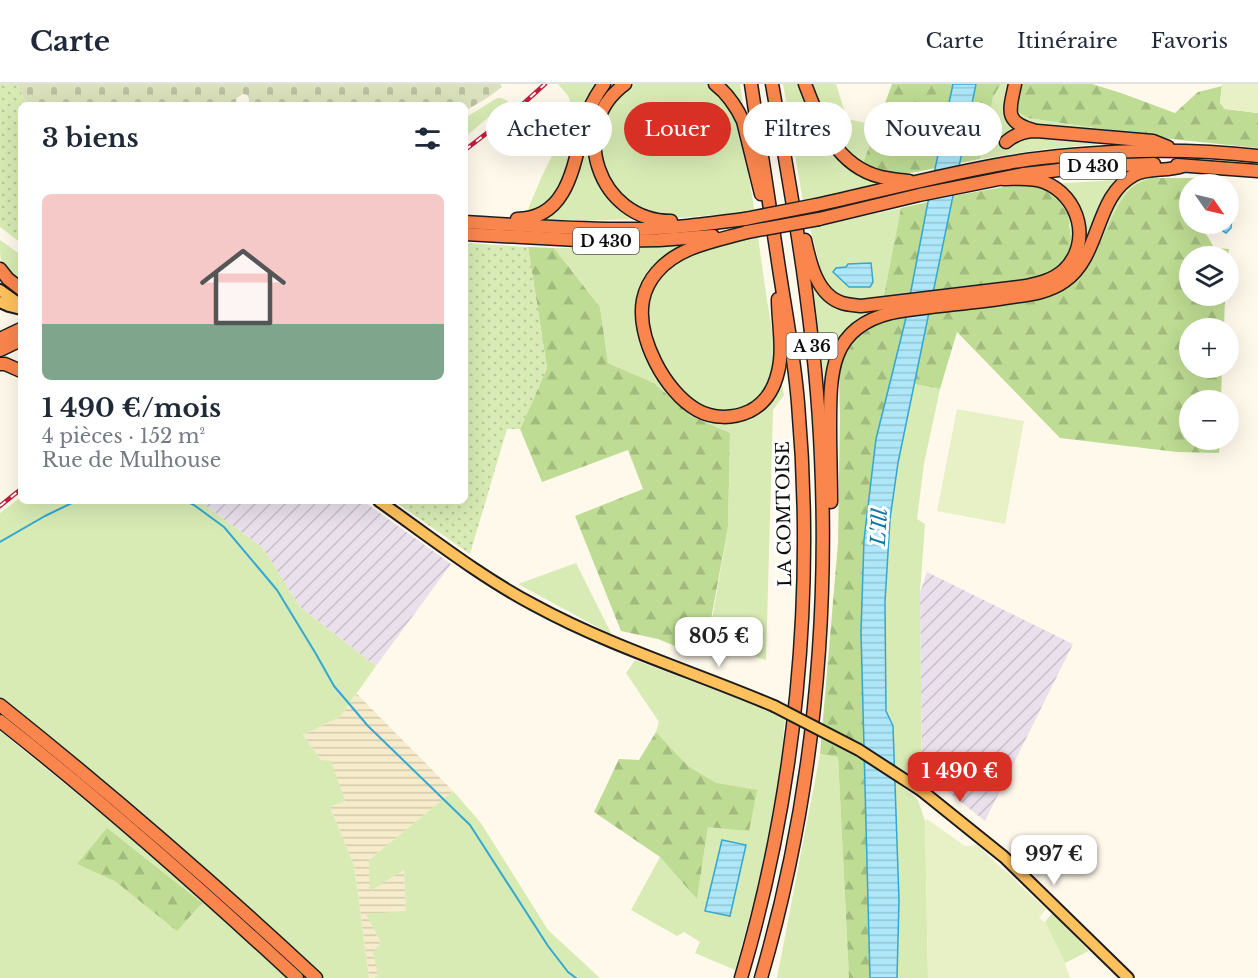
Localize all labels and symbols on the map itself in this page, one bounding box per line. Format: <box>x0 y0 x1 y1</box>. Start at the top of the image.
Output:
road number: D 430 <box>1060 153 1126 179</box>
north arrow <box>1179 174 1239 234</box>
road number: D 430 <box>573 228 639 254</box>
road number: A 36 <box>786 333 838 359</box>
street label: LA COMTOISE <box>772 441 796 587</box>
water label: L'Ill <box>866 507 892 547</box>
pin: 805 € <box>677 617 761 668</box>
pin: 1 490 € <box>905 752 1015 803</box>
pin: 997 € <box>1012 835 1096 886</box>

